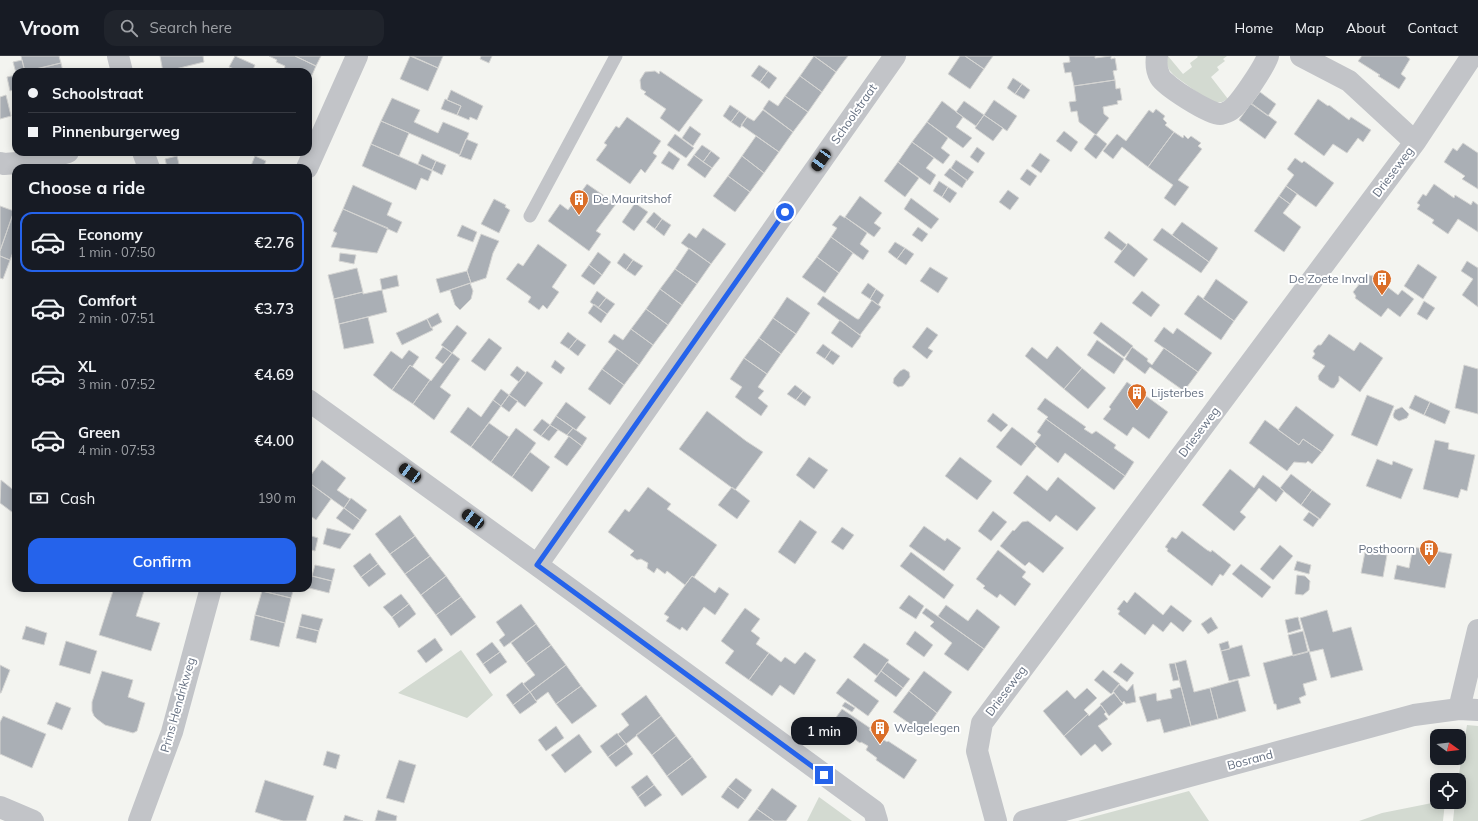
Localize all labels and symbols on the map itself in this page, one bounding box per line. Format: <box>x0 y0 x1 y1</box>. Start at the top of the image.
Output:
street label: Schoolstraat <box>827 81 880 147</box>
street label: Drieseweg <box>1369 144 1416 200</box>
car <box>809 147 833 173</box>
building icon: De Mauritshof <box>568 188 590 216</box>
place label: De Mauritshof <box>593 191 672 206</box>
route start <box>776 203 794 221</box>
building icon: De Zoete Inval <box>1371 268 1393 296</box>
place label: De Zoete Inval <box>1289 271 1368 286</box>
building icon: Lijsterbes <box>1126 382 1148 410</box>
place label: Lijsterbes <box>1151 385 1204 400</box>
street label: Drieseweg <box>1175 404 1222 460</box>
car <box>397 461 423 485</box>
car <box>460 507 486 531</box>
building icon: Posthoorn <box>1418 538 1440 566</box>
place label: Posthoorn <box>1358 541 1415 556</box>
street label: Prins Hendrikweg <box>157 656 198 754</box>
street label: Drieseweg <box>982 663 1029 719</box>
callout: 1 min <box>791 717 857 745</box>
building icon: Welgelegen <box>869 717 891 745</box>
place label: Welgelegen <box>894 720 960 735</box>
north arrow <box>1430 729 1466 765</box>
street label: Bosrand <box>1225 746 1274 773</box>
route end <box>815 766 833 784</box>

